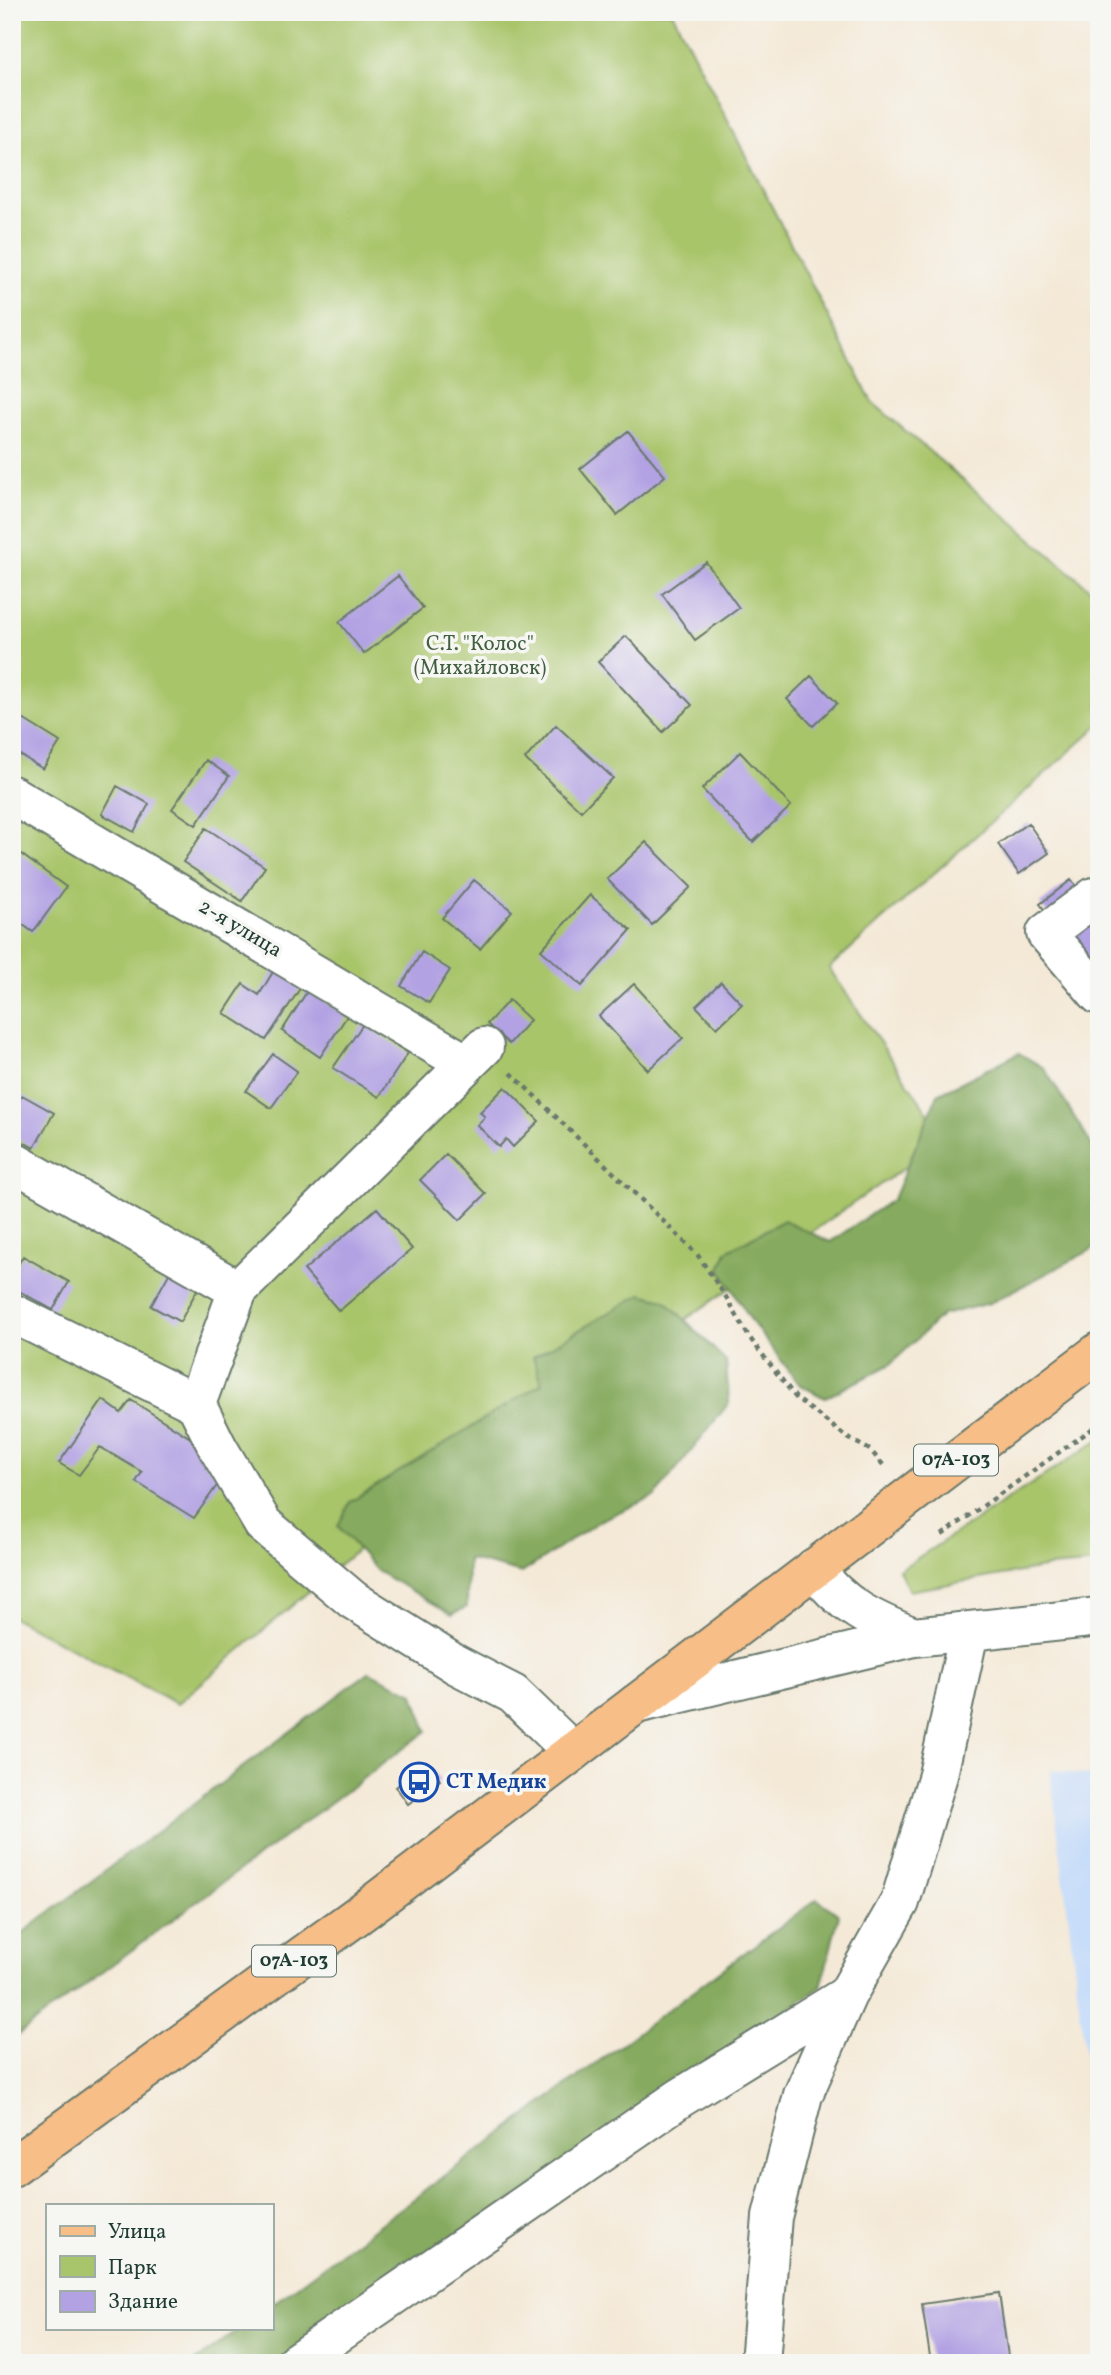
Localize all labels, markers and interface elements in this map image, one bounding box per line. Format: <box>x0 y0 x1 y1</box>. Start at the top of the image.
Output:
park label: С.Т. "Колос" (Михайловск) <box>414 630 546 683</box>
street label: 2-я улица <box>193 893 287 965</box>
road number: 07А-103 <box>914 1444 998 1476</box>
bus stop icon: СТ Медик <box>398 1761 440 1803</box>
place label: СТ Медик <box>446 1768 547 1797</box>
road number: 07А-103 <box>252 1946 336 1977</box>
legend <box>46 2204 273 2330</box>
text: Улица <box>108 2218 166 2247</box>
text: Парк <box>108 2254 157 2283</box>
text: Здание <box>108 2288 178 2317</box>

